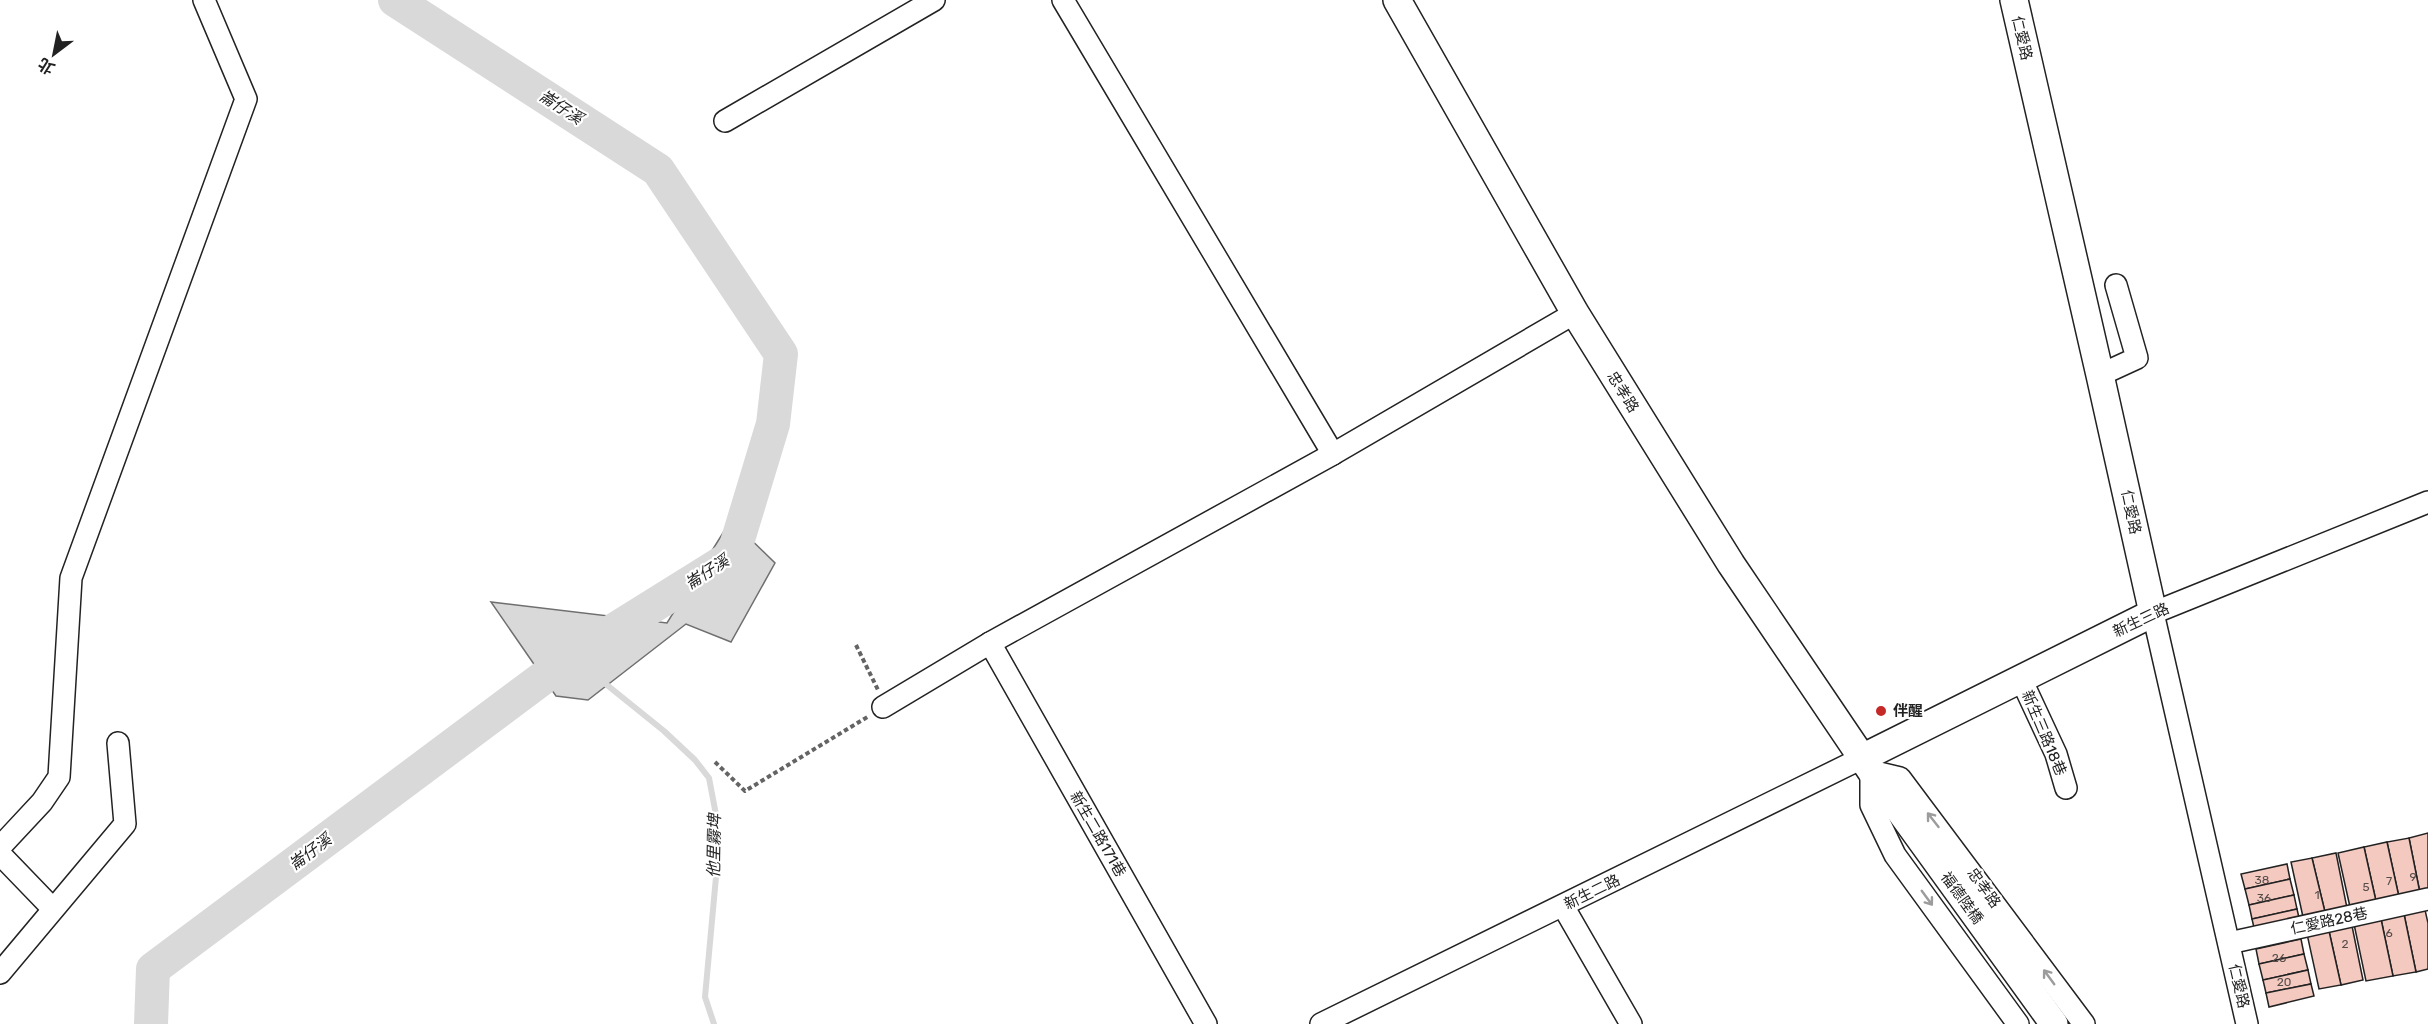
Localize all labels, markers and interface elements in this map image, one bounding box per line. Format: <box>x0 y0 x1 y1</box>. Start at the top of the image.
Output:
street label: 仁愛路 <box>2008 14 2036 62</box>
north arrow <box>24 24 84 84</box>
text: 北 <box>34 54 58 79</box>
water label: 崙仔溪 <box>536 86 588 129</box>
street label: 忠孝路 <box>1603 368 1643 416</box>
street label: 仁愛路 <box>2118 488 2144 536</box>
water label: 崙仔溪 <box>682 550 734 593</box>
street label: 新生三路 <box>2110 599 2172 641</box>
street label: 新生三路18巷 <box>2018 688 2070 778</box>
place label: 伴醒 <box>1893 702 1923 720</box>
marker: 伴醒 <box>1874 704 1888 718</box>
street label: 新生二路171巷 <box>1066 788 1130 880</box>
water label: 他里霧埤 <box>704 812 724 878</box>
one-way arrow <box>1927 812 1940 828</box>
water label: 崙仔溪 <box>285 829 336 874</box>
street label: 忠孝路 <box>1963 865 2005 911</box>
street label: 福德陸橋 <box>1937 868 1987 928</box>
house number: 9 <box>2409 870 2417 884</box>
street label: 新生二路 <box>1561 871 1623 913</box>
house number: 38 <box>2255 873 2269 887</box>
house number: 7 <box>2386 874 2392 888</box>
house number: 5 <box>2362 880 2370 894</box>
house number: 1 <box>2314 888 2320 902</box>
one-way arrow <box>1920 889 1933 905</box>
house number: 36 <box>2257 891 2271 905</box>
street label: 仁愛路28巷 <box>2289 904 2369 938</box>
house number: 6 <box>2385 926 2393 940</box>
house number: 2 <box>2341 937 2349 951</box>
house number: 26 <box>2272 951 2286 965</box>
street label: 仁愛路 <box>2225 962 2253 1010</box>
one-way arrow <box>2043 969 2055 985</box>
house number: 20 <box>2277 975 2291 989</box>

